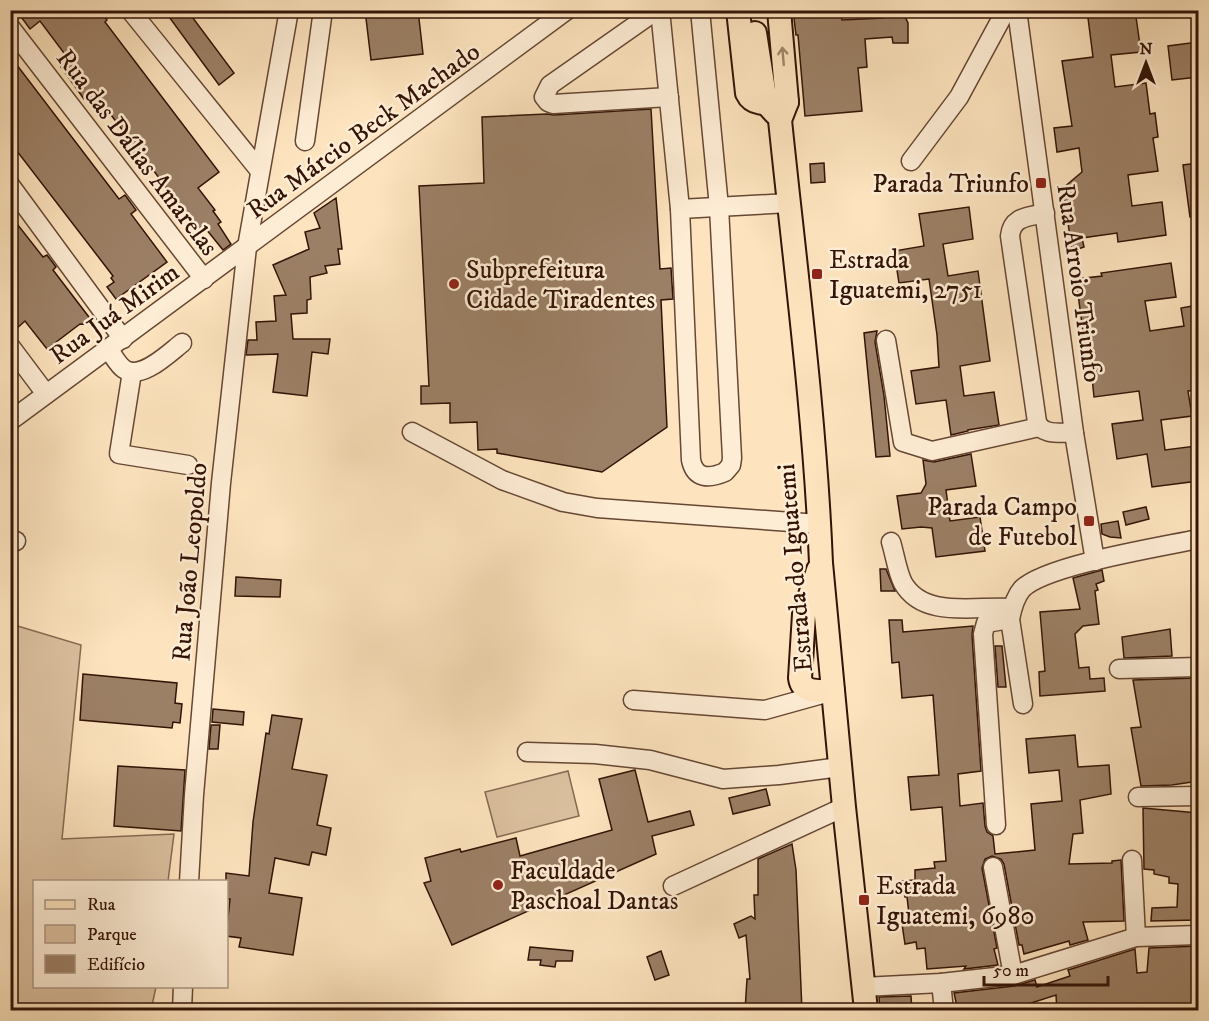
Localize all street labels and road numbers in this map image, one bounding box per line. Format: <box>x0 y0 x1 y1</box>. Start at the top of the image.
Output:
street label: Rua Márcio Beck Machado <box>241 36 487 227</box>
street label: Rua das Dálias Amarelas <box>48 43 225 263</box>
street label: Rua Arroio Triunfo <box>1048 182 1109 385</box>
street label: Rua Juá Mirim <box>44 256 186 372</box>
street label: Rua João Leopoldo <box>165 461 216 663</box>
street label: Estrada do Iguatemi <box>770 462 821 674</box>

